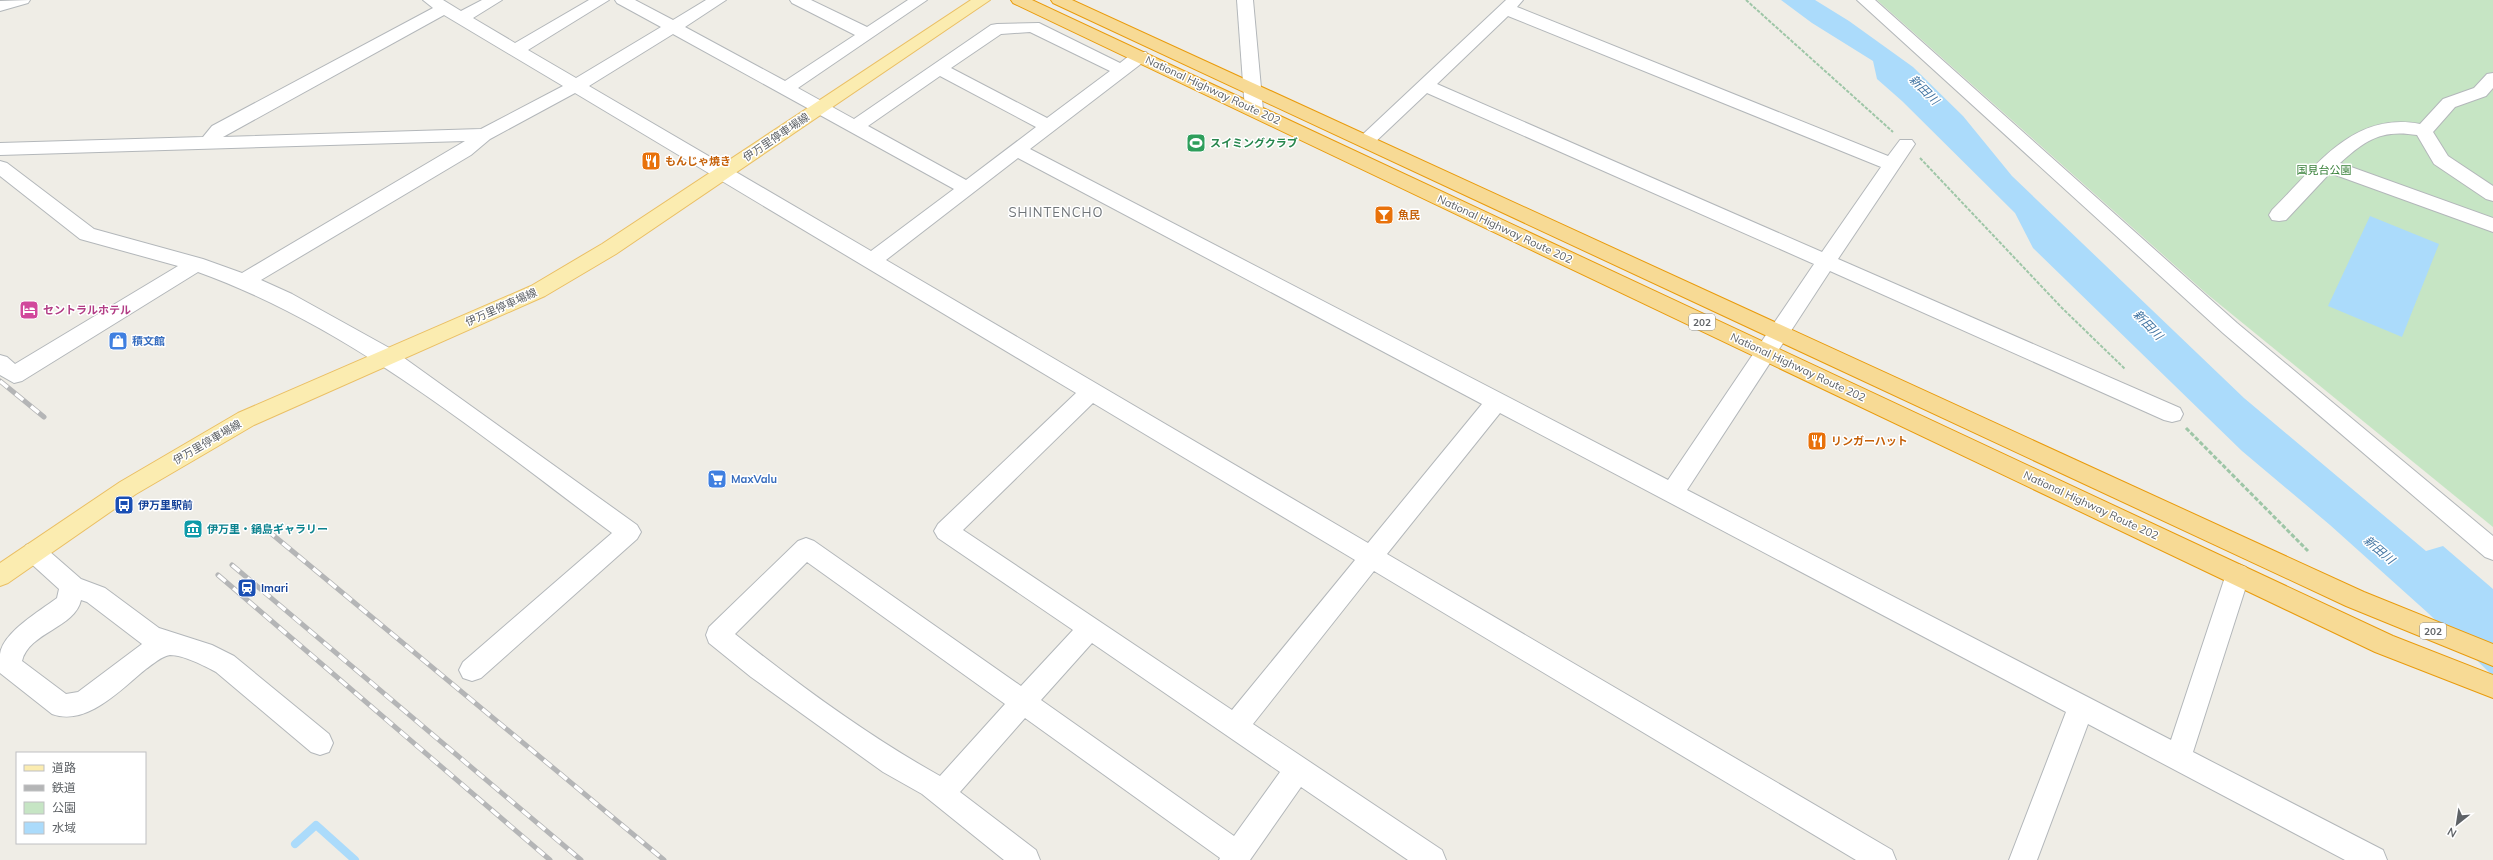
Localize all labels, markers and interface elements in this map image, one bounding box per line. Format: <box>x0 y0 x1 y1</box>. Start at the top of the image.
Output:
street label: National Highway Route 202 <box>1143 52 1283 128</box>
water label: 新田川 <box>1906 72 1944 109</box>
street label: 伊万里停車場線 <box>740 110 812 164</box>
sports icon: スイミングクラブ <box>1185 132 1207 154</box>
place label: スイミングクラブ <box>1210 136 1298 150</box>
restaurant icon: もんじゃ焼き <box>640 150 662 172</box>
place label: もんじゃ焼き <box>665 154 731 168</box>
park label: 国見台公園 <box>2297 163 2352 177</box>
street label: National Highway Route 202 <box>1435 191 1575 267</box>
district label: SHINTENCHO <box>1008 204 1104 220</box>
bar icon: 魚民 <box>1373 204 1395 226</box>
place label: 魚民 <box>1398 208 1420 222</box>
street label: 伊万里停車場線 <box>463 285 539 329</box>
hotel icon: セントラルホテル <box>18 299 40 321</box>
place label: セントラルホテル <box>43 303 131 317</box>
water label: 新田川 <box>2130 306 2168 344</box>
road number: 202 <box>1689 314 1715 330</box>
street label: National Highway Route 202 <box>1728 329 1868 405</box>
shop icon: 積文館 <box>107 330 129 352</box>
place label: 積文館 <box>132 334 165 348</box>
street label: 伊万里停車場線 <box>170 417 244 467</box>
restaurant icon: リンガーハット <box>1806 430 1828 452</box>
place label: リンガーハット <box>1831 434 1908 448</box>
street label: National Highway Route 202 <box>2021 467 2161 543</box>
supermarket icon: MaxValu <box>706 468 728 490</box>
place label: MaxValu <box>731 472 777 486</box>
bus stop icon: 伊万里駅前 <box>113 494 135 516</box>
place label: 伊万里駅前 <box>138 498 193 512</box>
museum icon: 伊万里・鍋島ギャラリー <box>182 518 204 540</box>
place label: 伊万里・鍋島ギャラリー <box>207 522 328 536</box>
water label: 新田川 <box>2361 532 2399 568</box>
station icon: Imari <box>236 577 258 599</box>
place label: Imari <box>261 581 288 595</box>
road number: 202 <box>2420 623 2446 639</box>
legend <box>16 752 146 844</box>
text: 道路 <box>52 760 76 775</box>
text: 鉄道 <box>52 780 76 795</box>
text: 公園 <box>52 800 76 815</box>
north arrow <box>2437 804 2477 844</box>
text: 水域 <box>52 820 76 835</box>
text: N <box>2445 825 2459 841</box>

